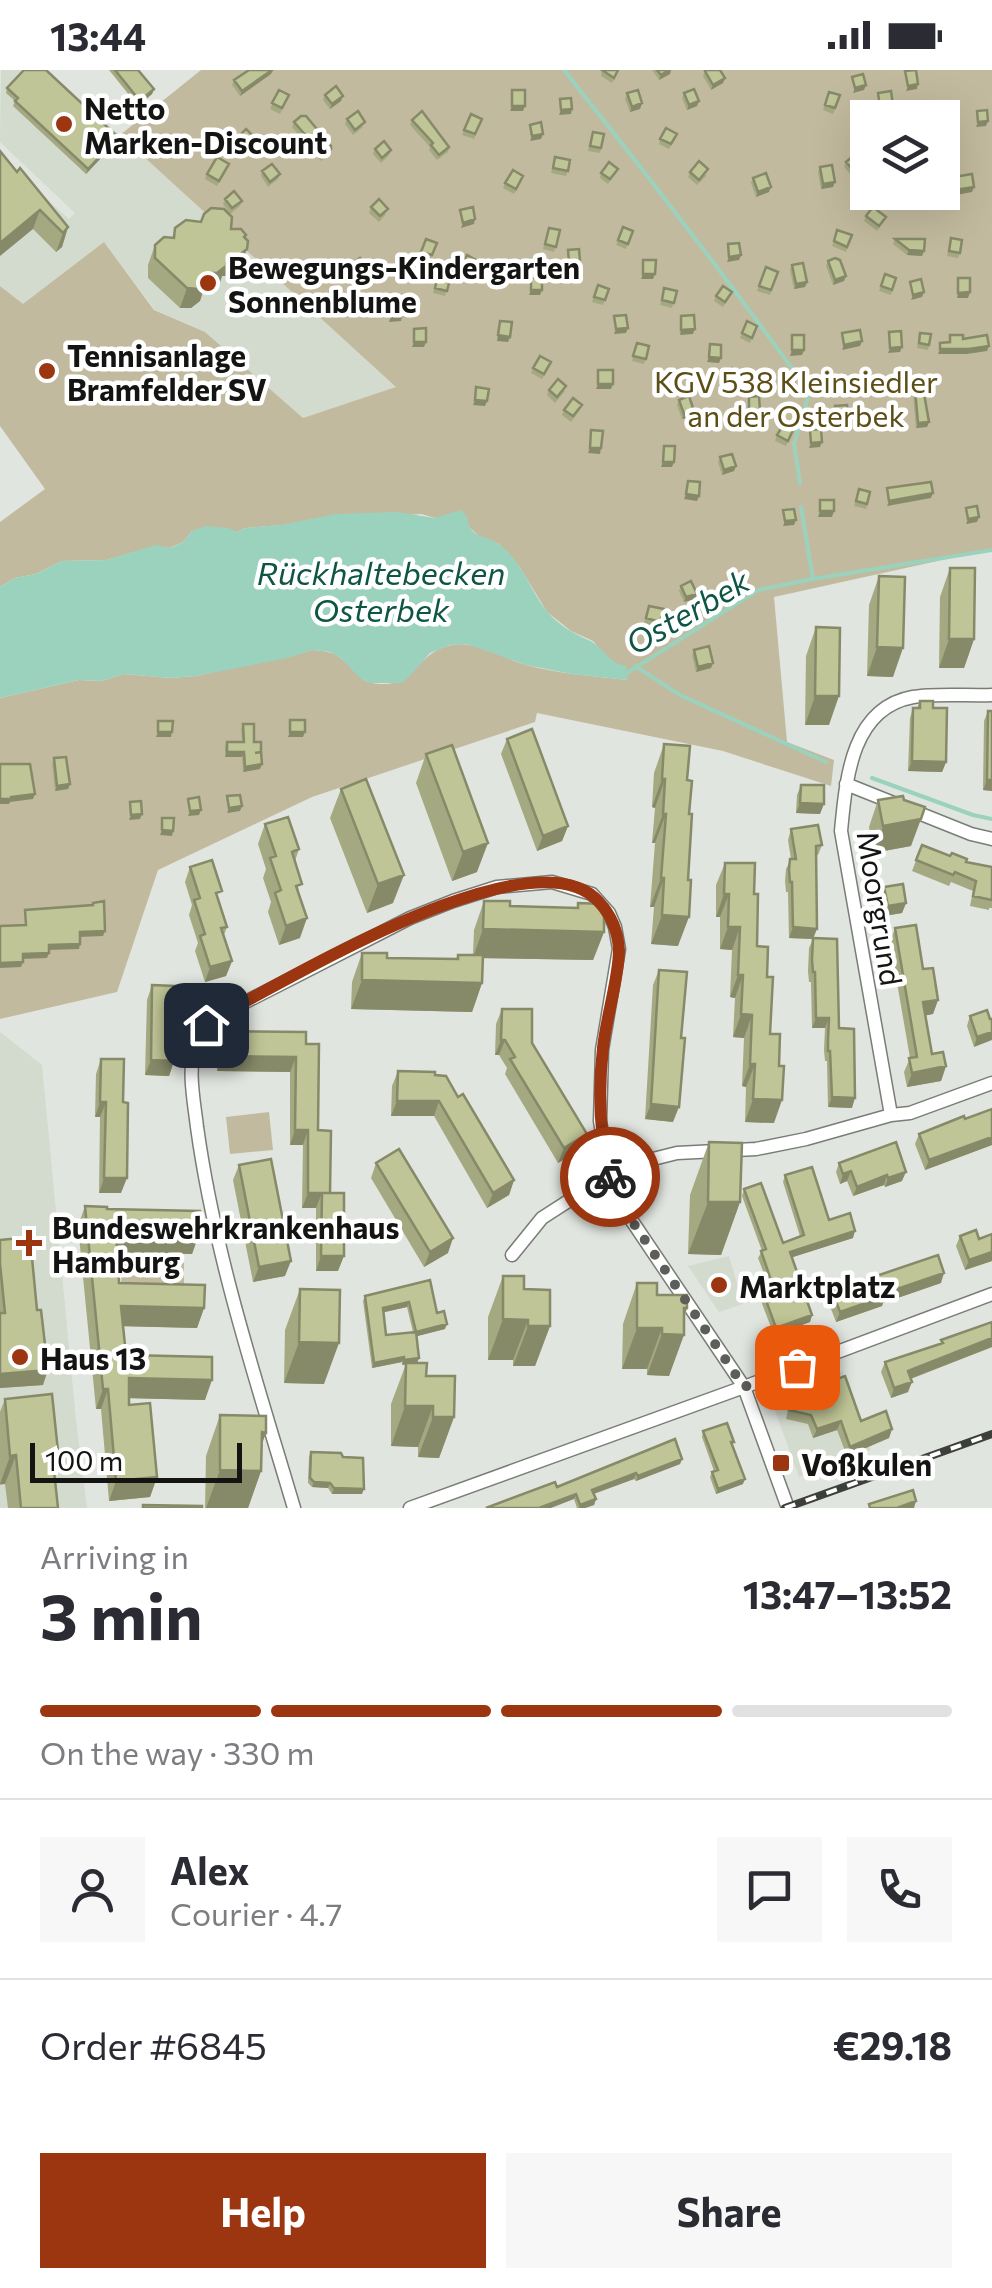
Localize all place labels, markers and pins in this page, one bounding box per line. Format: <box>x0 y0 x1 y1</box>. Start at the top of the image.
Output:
place label: Netto Marken-Discount <box>84 89 327 160</box>
marker: Netto Marken-Discount <box>53 113 75 135</box>
place label: Bewegungs-Kindergarten Sonnenblume <box>228 248 580 319</box>
marker: Bewegungs-Kindergarten Sonnenblume <box>197 272 219 294</box>
place label: Tennisanlage Bramfelder SV <box>67 336 267 407</box>
marker: Tennisanlage Bramfelder SV <box>36 360 58 382</box>
pin <box>164 983 249 1068</box>
place label: Bundeswehrkrankenhaus Hamburg <box>52 1208 399 1279</box>
marker: Bundeswehrkrankenhaus Hamburg <box>16 1230 42 1256</box>
place label: Marktplatz <box>739 1267 896 1304</box>
marker: Marktplatz <box>708 1274 730 1296</box>
pin <box>755 1325 840 1410</box>
place label: Haus 13 <box>40 1339 146 1376</box>
marker: Haus 13 <box>9 1346 31 1368</box>
place label: Voßkulen <box>801 1445 932 1482</box>
marker: Voßkulen <box>770 1452 792 1474</box>

